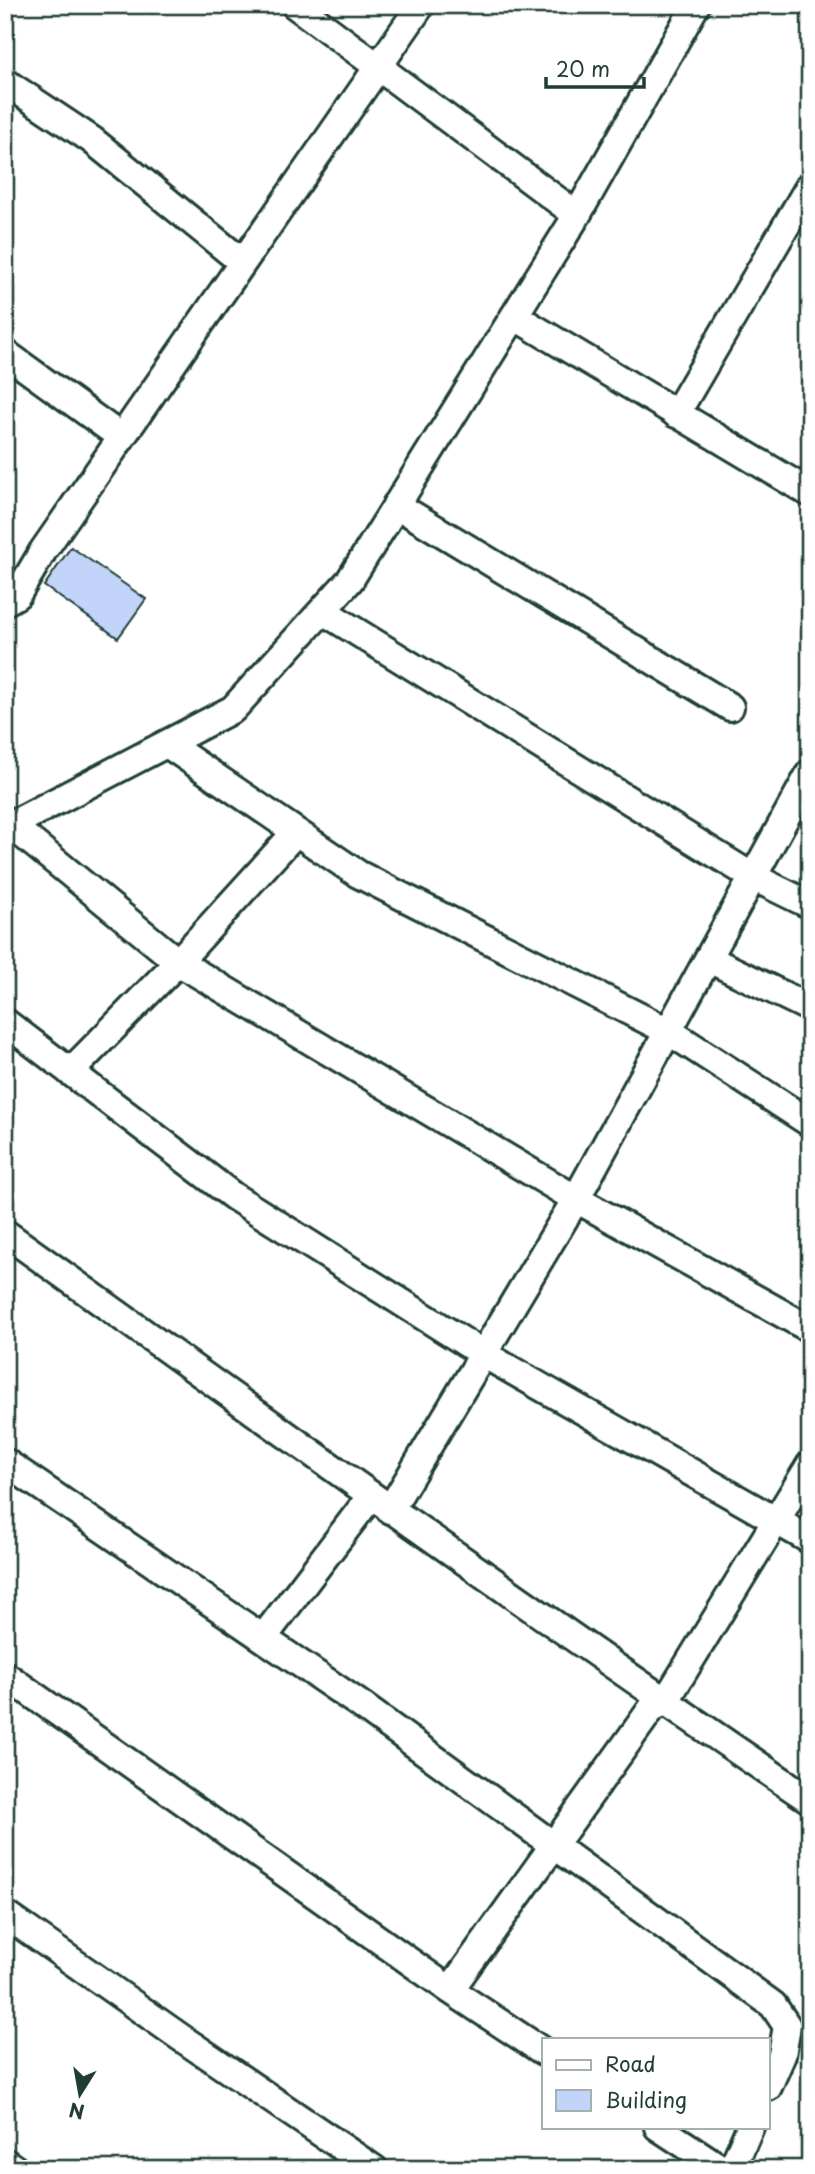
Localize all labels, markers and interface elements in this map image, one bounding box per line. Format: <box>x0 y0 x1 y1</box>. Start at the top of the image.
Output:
scale bar <box>546 46 644 90</box>
text: 20 m <box>556 52 610 84</box>
legend <box>542 2038 770 2128</box>
text: Road <box>605 2047 656 2079</box>
north arrow <box>46 2058 116 2128</box>
text: Building <box>605 2083 687 2115</box>
text: N <box>67 2096 87 2127</box>

